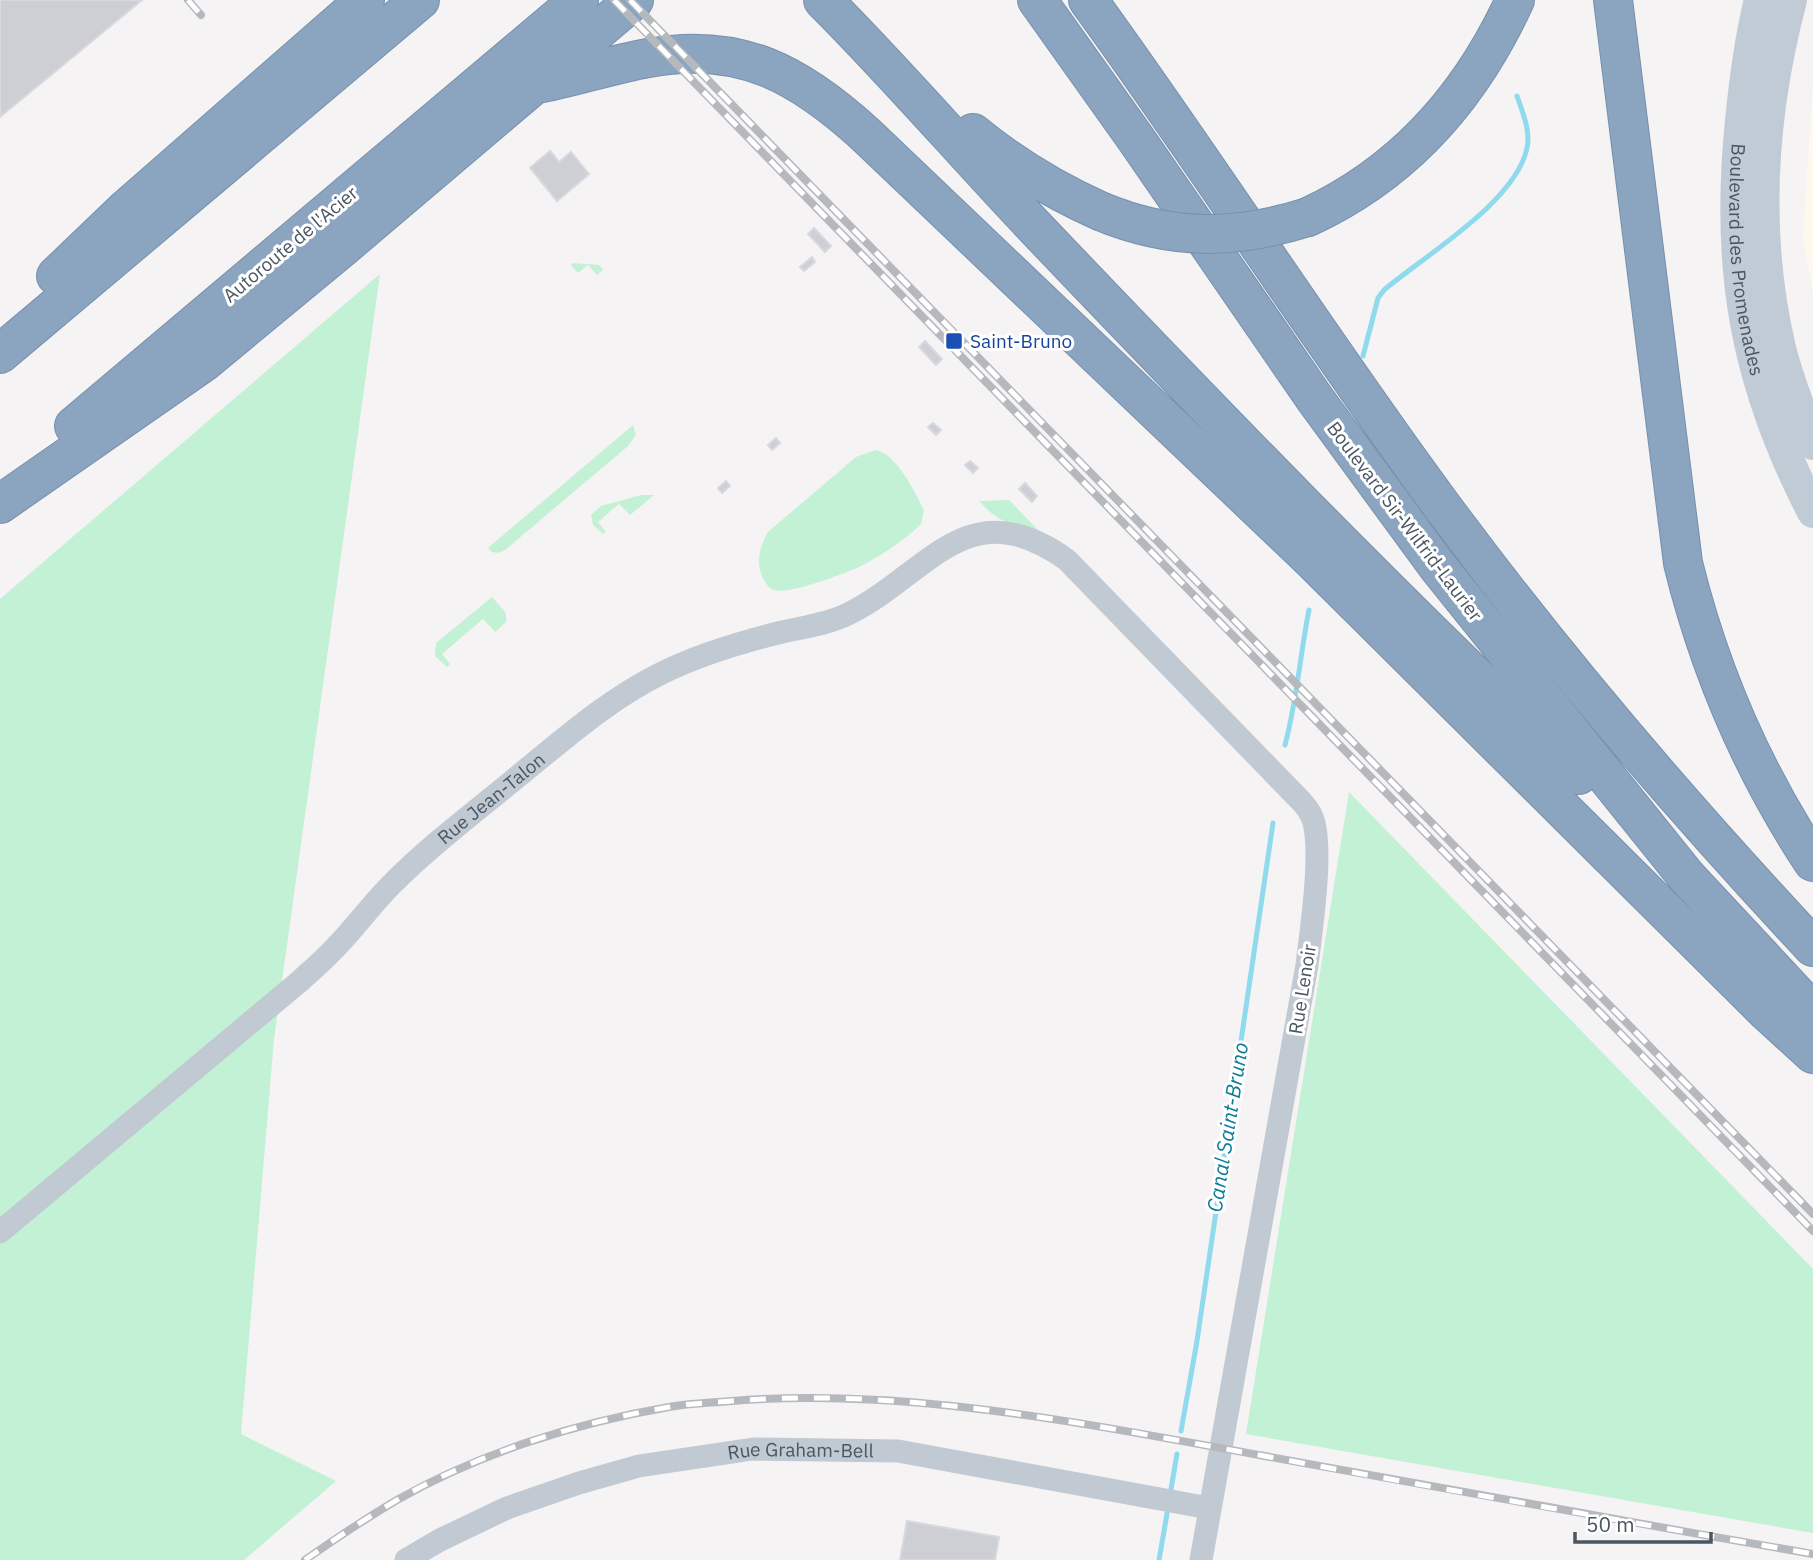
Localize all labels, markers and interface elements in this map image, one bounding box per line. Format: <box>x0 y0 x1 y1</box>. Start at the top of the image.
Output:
street label: Boulevard des Promenades <box>1724 143 1770 378</box>
street label: Autoroute de l'Acier <box>218 181 362 307</box>
place label: Saint-Bruno <box>970 329 1072 353</box>
marker: Saint-Bruno <box>944 331 964 351</box>
street label: Boulevard Sir-Wilfrid-Laurier <box>1322 416 1488 626</box>
street label: Rue Jean-Talon <box>432 747 550 849</box>
street label: Rue Lenoir <box>1283 942 1321 1036</box>
water label: Canal Saint-Bruno <box>1200 1040 1254 1214</box>
street label: Rue Graham-Bell <box>726 1437 874 1465</box>
scale bar <box>1575 1500 1712 1544</box>
text: 50 m <box>1586 1510 1635 1538</box>

